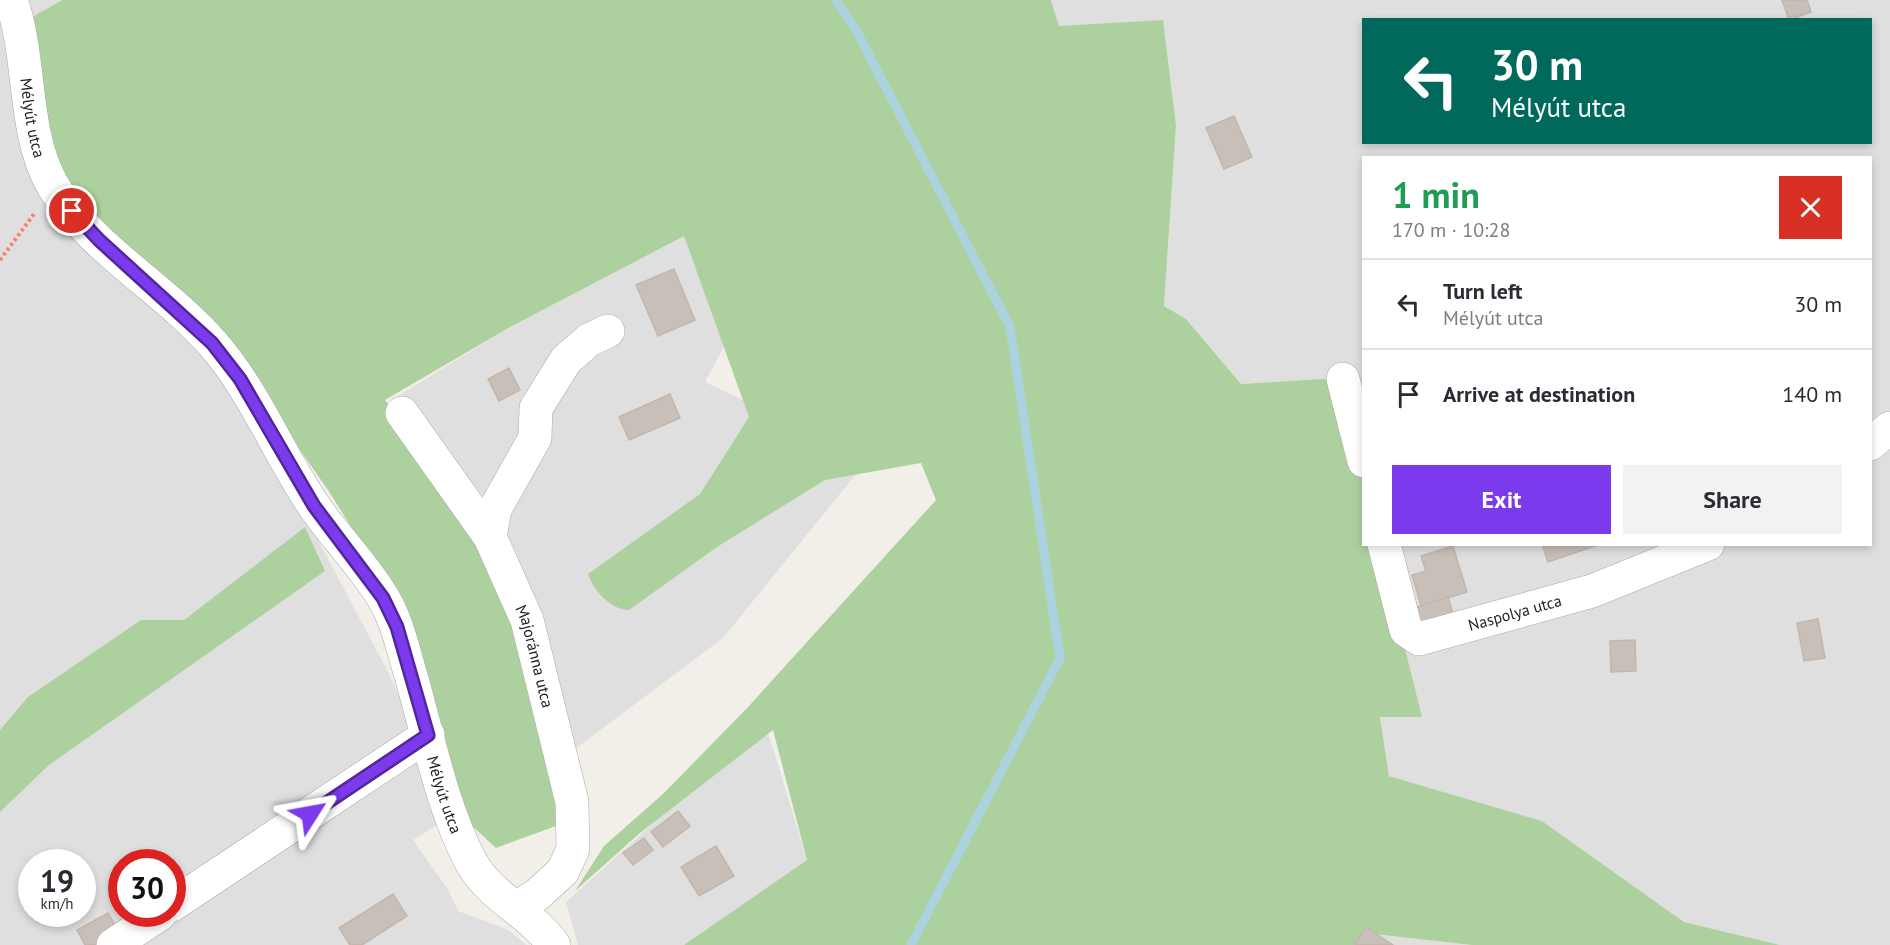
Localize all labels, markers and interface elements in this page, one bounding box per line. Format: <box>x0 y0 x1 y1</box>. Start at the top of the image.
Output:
text: 30 m <box>1491 37 1583 92</box>
icon: left <box>1392 42 1470 120</box>
street label: Mélyút utca <box>16 77 50 160</box>
text: Mélyút utca <box>1491 90 1626 124</box>
text: 1 min <box>1392 171 1480 218</box>
button: close <box>1779 176 1842 239</box>
pin <box>46 185 97 236</box>
icon: arrive <box>55 194 88 227</box>
text: 170 m · 10:28 <box>1392 217 1510 243</box>
text: Turn left <box>1443 277 1523 305</box>
icon: left <box>1392 288 1425 321</box>
text: 30 m <box>1794 290 1842 318</box>
text: Mélyút utca <box>1443 305 1543 331</box>
icon: arrive <box>1392 378 1425 411</box>
text: Arrive at destination <box>1443 380 1635 408</box>
text: 140 m <box>1782 380 1842 408</box>
button: Exit <box>1392 465 1611 534</box>
button: Share <box>1623 465 1842 534</box>
street label: Naspolya utca <box>1466 590 1564 635</box>
street label: Majoránna utca <box>511 602 558 710</box>
street label: Mélyút utca <box>423 754 467 836</box>
position arrow <box>278 782 342 846</box>
speed limit sign: 30 <box>108 849 186 927</box>
text: 19 <box>40 861 74 900</box>
text: km/h <box>41 894 73 913</box>

